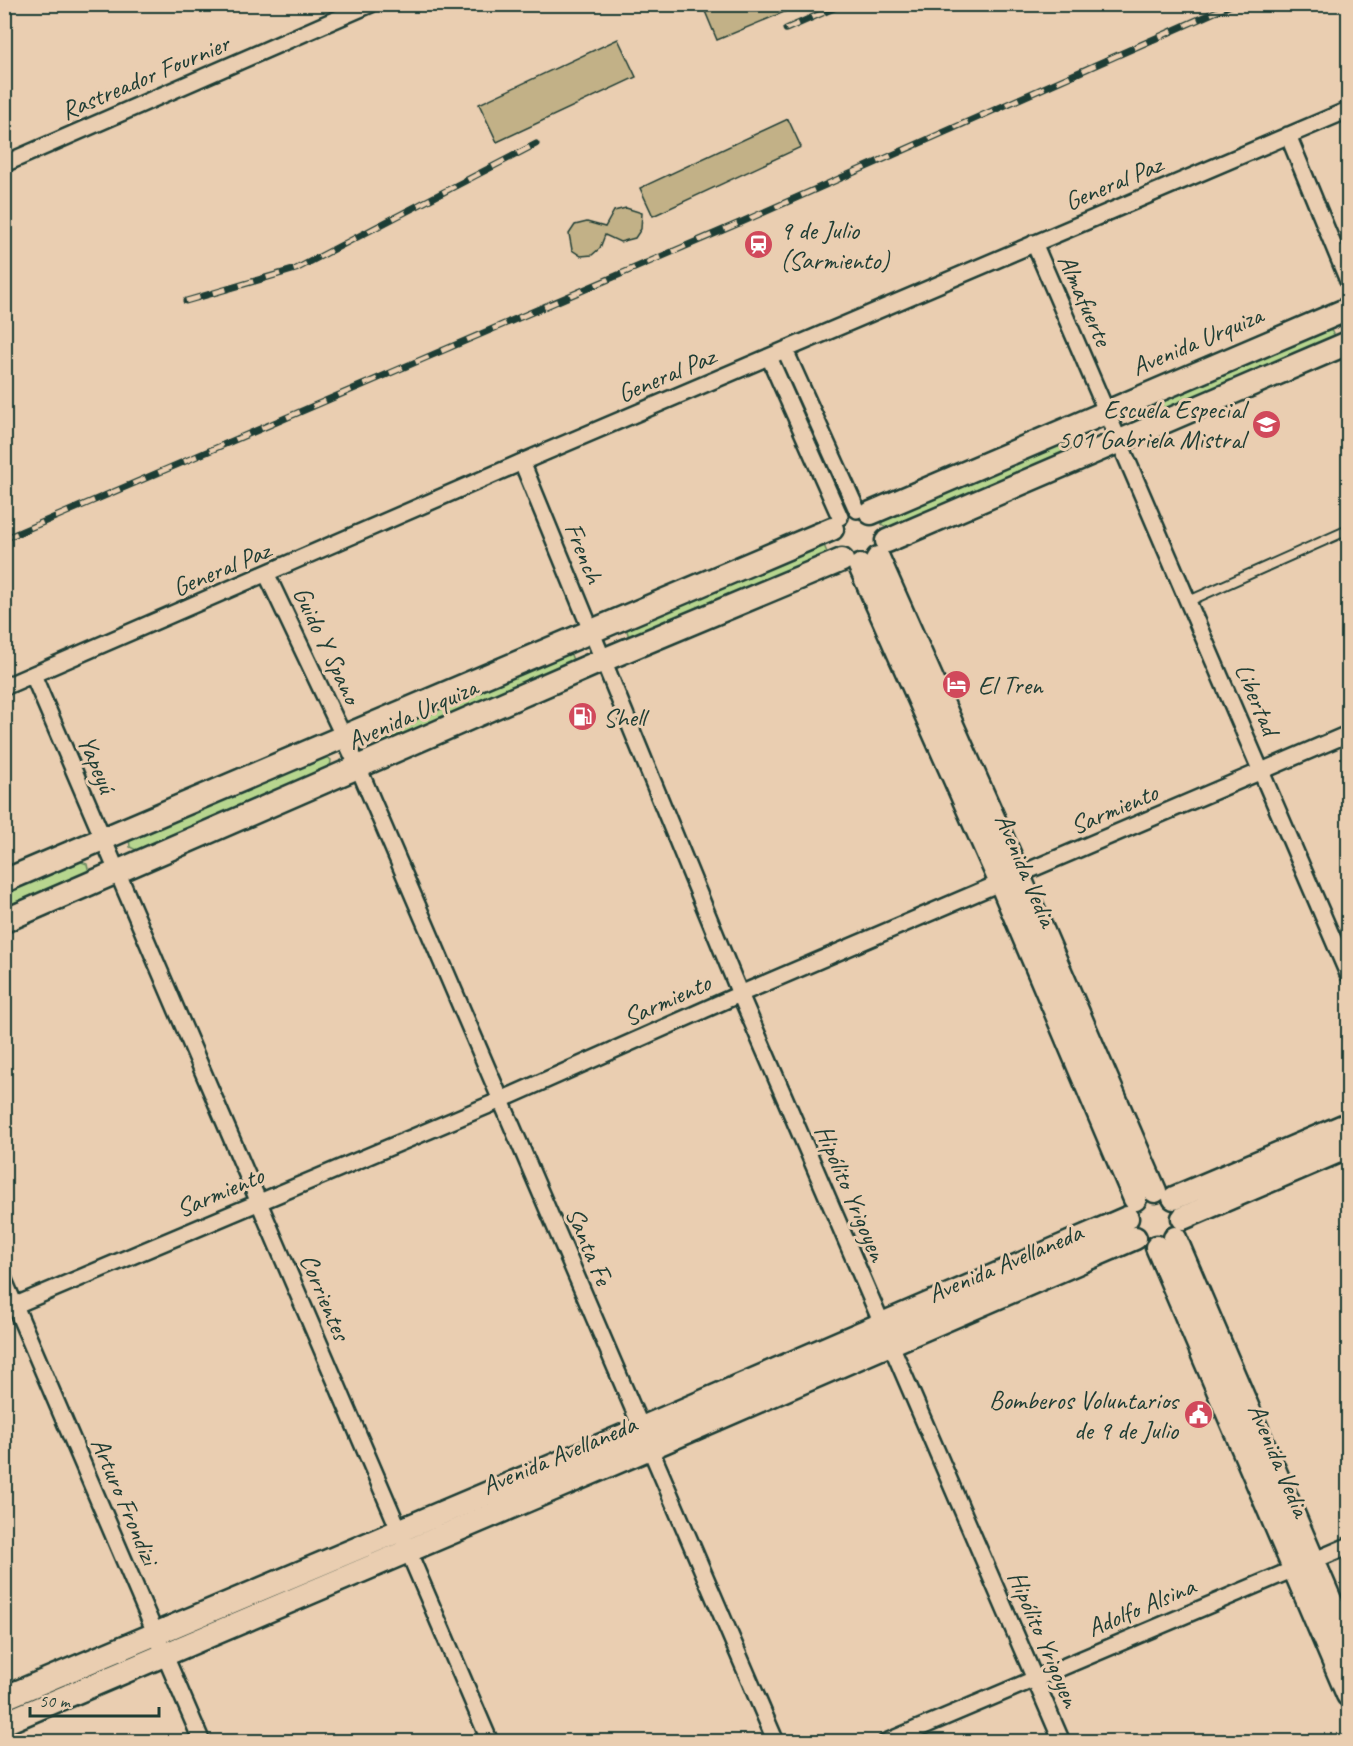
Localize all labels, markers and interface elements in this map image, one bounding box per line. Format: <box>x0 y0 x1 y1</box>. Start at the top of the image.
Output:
street label: Rastreador Fournier <box>56 26 236 127</box>
street label: General Paz <box>1059 147 1169 218</box>
place label: 9 de Julio (Sarmiento) <box>780 214 890 277</box>
station icon: 9 de Julio (Sarmiento) <box>743 229 775 261</box>
street label: Almafuerte <box>1050 249 1121 353</box>
street label: Avenida Urquiza <box>1127 298 1270 383</box>
street label: General Paz <box>612 339 722 410</box>
place label: Escuela Especial 501 Gabriela Mistral <box>1058 393 1250 456</box>
school or university icon: Escuela Especial 501 Gabriela Mistral <box>1250 408 1282 440</box>
street label: French <box>557 518 612 590</box>
street label: General Paz <box>167 533 277 604</box>
street label: Guido Y Spano <box>285 581 370 711</box>
street label: Libertad <box>1227 658 1288 743</box>
hotel icon: El Tren <box>941 669 973 701</box>
place label: El Tren <box>978 669 1044 702</box>
street label: Avenida Urquiza <box>342 670 484 757</box>
fuel station icon: Shell <box>566 701 598 733</box>
place label: Shell <box>603 701 650 734</box>
street label: Yapeyú <box>70 730 125 800</box>
street label: Sarmiento <box>1065 775 1164 842</box>
street label: Avenida Vedia <box>987 808 1066 934</box>
street label: Sarmiento <box>618 966 717 1034</box>
street label: Hipólito Yrigoyen <box>807 1120 895 1268</box>
street label: Sarmiento <box>171 1158 270 1225</box>
street label: Santa Fe <box>558 1202 621 1291</box>
street label: Avenida Avellaneda <box>923 1215 1089 1310</box>
street label: Corrientes <box>292 1249 359 1347</box>
place label: Bomberos Voluntarios de 9 de Julio <box>989 1384 1180 1447</box>
street label: Avenida Vedia <box>1240 1398 1319 1524</box>
public building icon: Bomberos Voluntarios de 9 de Julio <box>1183 1399 1215 1431</box>
street label: Avenida Avellaneda <box>477 1407 643 1502</box>
street label: Arturo Frondizi <box>83 1432 168 1573</box>
street label: Hipólito Yrigoyen <box>1000 1566 1088 1714</box>
street label: Adolfo Alsina <box>1082 1569 1201 1644</box>
scale bar <box>30 1680 159 1718</box>
text: 50 m <box>39 1690 72 1712</box>

